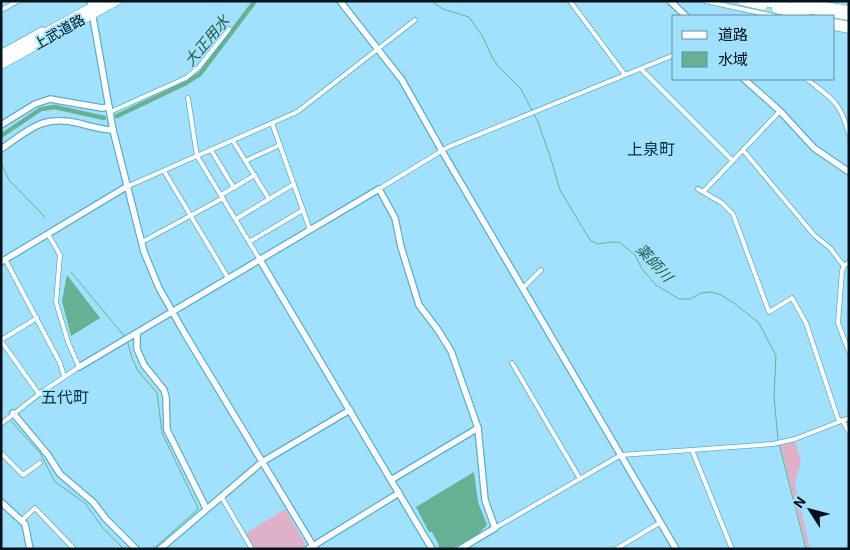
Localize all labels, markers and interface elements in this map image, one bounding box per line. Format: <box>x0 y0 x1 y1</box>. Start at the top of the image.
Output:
street label: 上武道路 <box>31 11 87 53</box>
water label: 大正用水 <box>181 11 234 70</box>
legend <box>672 15 835 80</box>
text: 道路 <box>718 26 748 44</box>
text: 水域 <box>718 51 748 69</box>
district label: 上泉町 <box>627 140 675 159</box>
water label: 薬師川 <box>632 240 677 287</box>
district label: 五代町 <box>41 388 89 407</box>
north arrow <box>785 485 835 535</box>
text: N <box>790 494 809 511</box>

